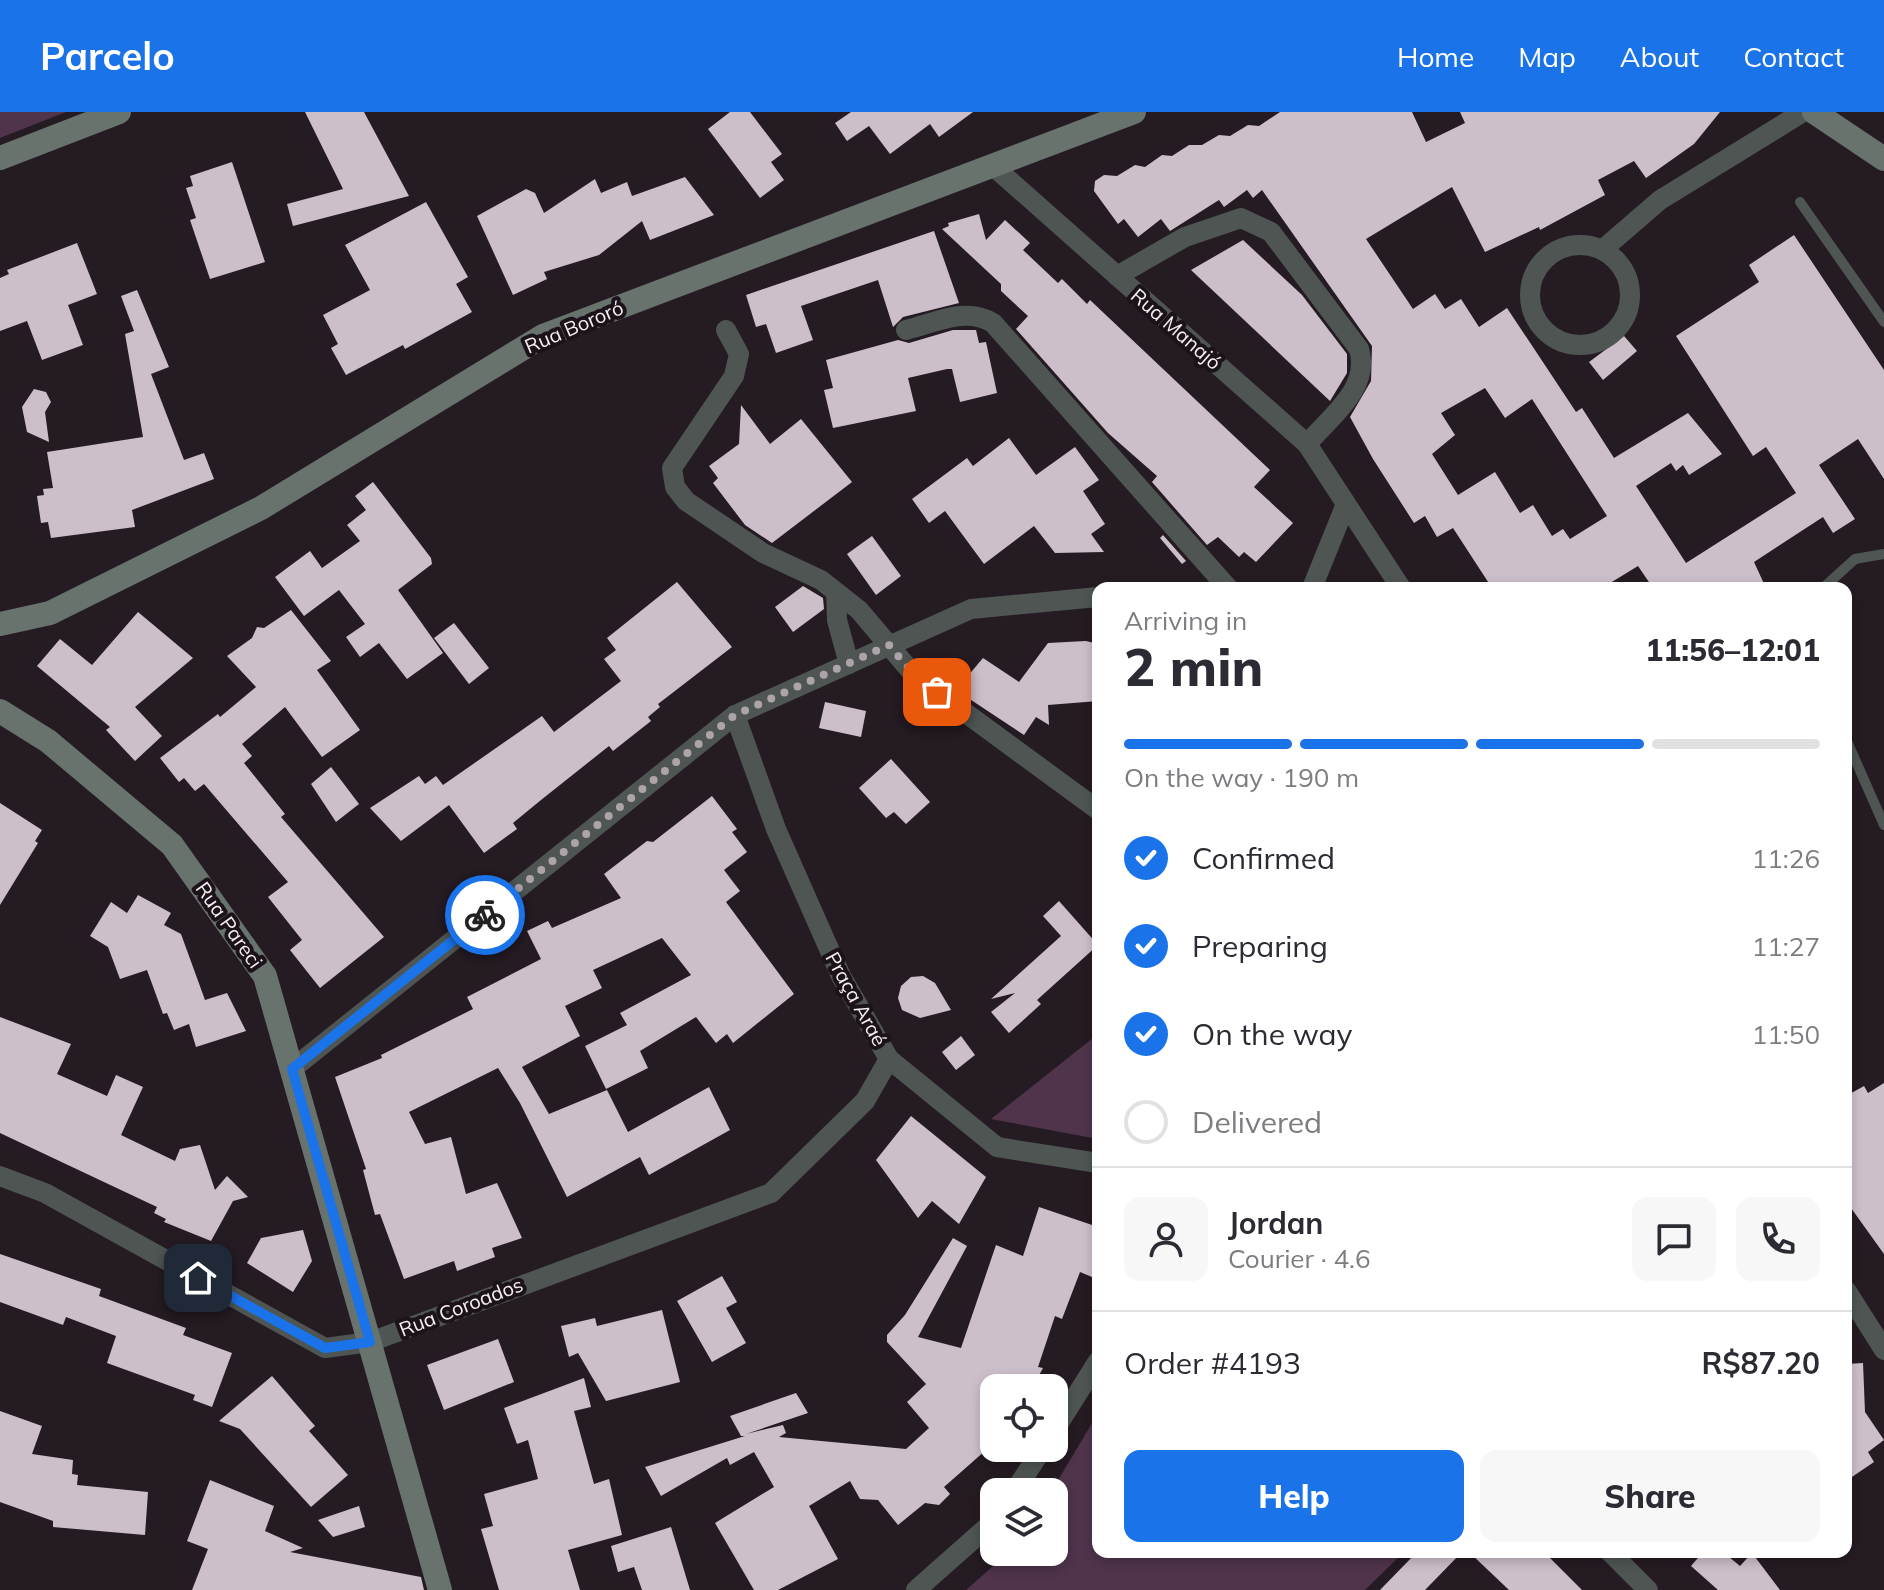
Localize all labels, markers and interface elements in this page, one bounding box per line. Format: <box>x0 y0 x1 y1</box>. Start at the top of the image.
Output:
text: Parcelo <box>40 32 175 80</box>
text: Home <box>1397 39 1474 74</box>
text: Map <box>1518 39 1576 74</box>
text: About <box>1620 39 1699 74</box>
text: Contact <box>1743 39 1844 74</box>
street label: Rua Manajó <box>1126 283 1227 375</box>
street label: Rua Bororó <box>521 295 627 359</box>
text: Arriving in <box>1124 604 1247 637</box>
text: 11:56–12:01 <box>1645 631 1820 669</box>
text: 2 min <box>1124 634 1263 699</box>
pin <box>903 658 971 726</box>
icon: bag <box>915 670 959 714</box>
text: On the way · 190 m <box>1124 761 1359 794</box>
icon: check <box>1124 836 1168 880</box>
text: Confirmed <box>1192 839 1335 877</box>
text: 11:26 <box>1752 842 1820 875</box>
courier <box>445 875 525 955</box>
street label: Rua Pareci <box>191 877 268 973</box>
icon: bike <box>463 893 507 937</box>
icon: check <box>1124 924 1168 968</box>
text: Preparing <box>1192 927 1328 965</box>
text: 11:27 <box>1752 930 1820 963</box>
street label: Praça Araé <box>820 947 893 1050</box>
icon: check <box>1124 1012 1168 1056</box>
text: On the way <box>1192 1015 1352 1053</box>
text: 11:50 <box>1752 1018 1820 1051</box>
text: Delivered <box>1192 1103 1322 1141</box>
button: person <box>1124 1197 1208 1281</box>
button: chat <box>1632 1197 1716 1281</box>
button: phone <box>1736 1197 1820 1281</box>
text: Jordan <box>1228 1204 1323 1242</box>
text: Courier · 4.6 <box>1228 1242 1371 1275</box>
pin <box>164 1244 232 1312</box>
icon: home <box>176 1256 220 1300</box>
street label: Rua Coroados <box>395 1271 526 1342</box>
text: Order #4193 <box>1124 1344 1301 1382</box>
text: R$87.20 <box>1702 1344 1820 1382</box>
map controls <box>980 1374 1068 1566</box>
button: locate <box>980 1374 1068 1462</box>
button: Help <box>1124 1450 1464 1542</box>
button: Share <box>1480 1450 1820 1542</box>
button: layers <box>980 1478 1068 1566</box>

